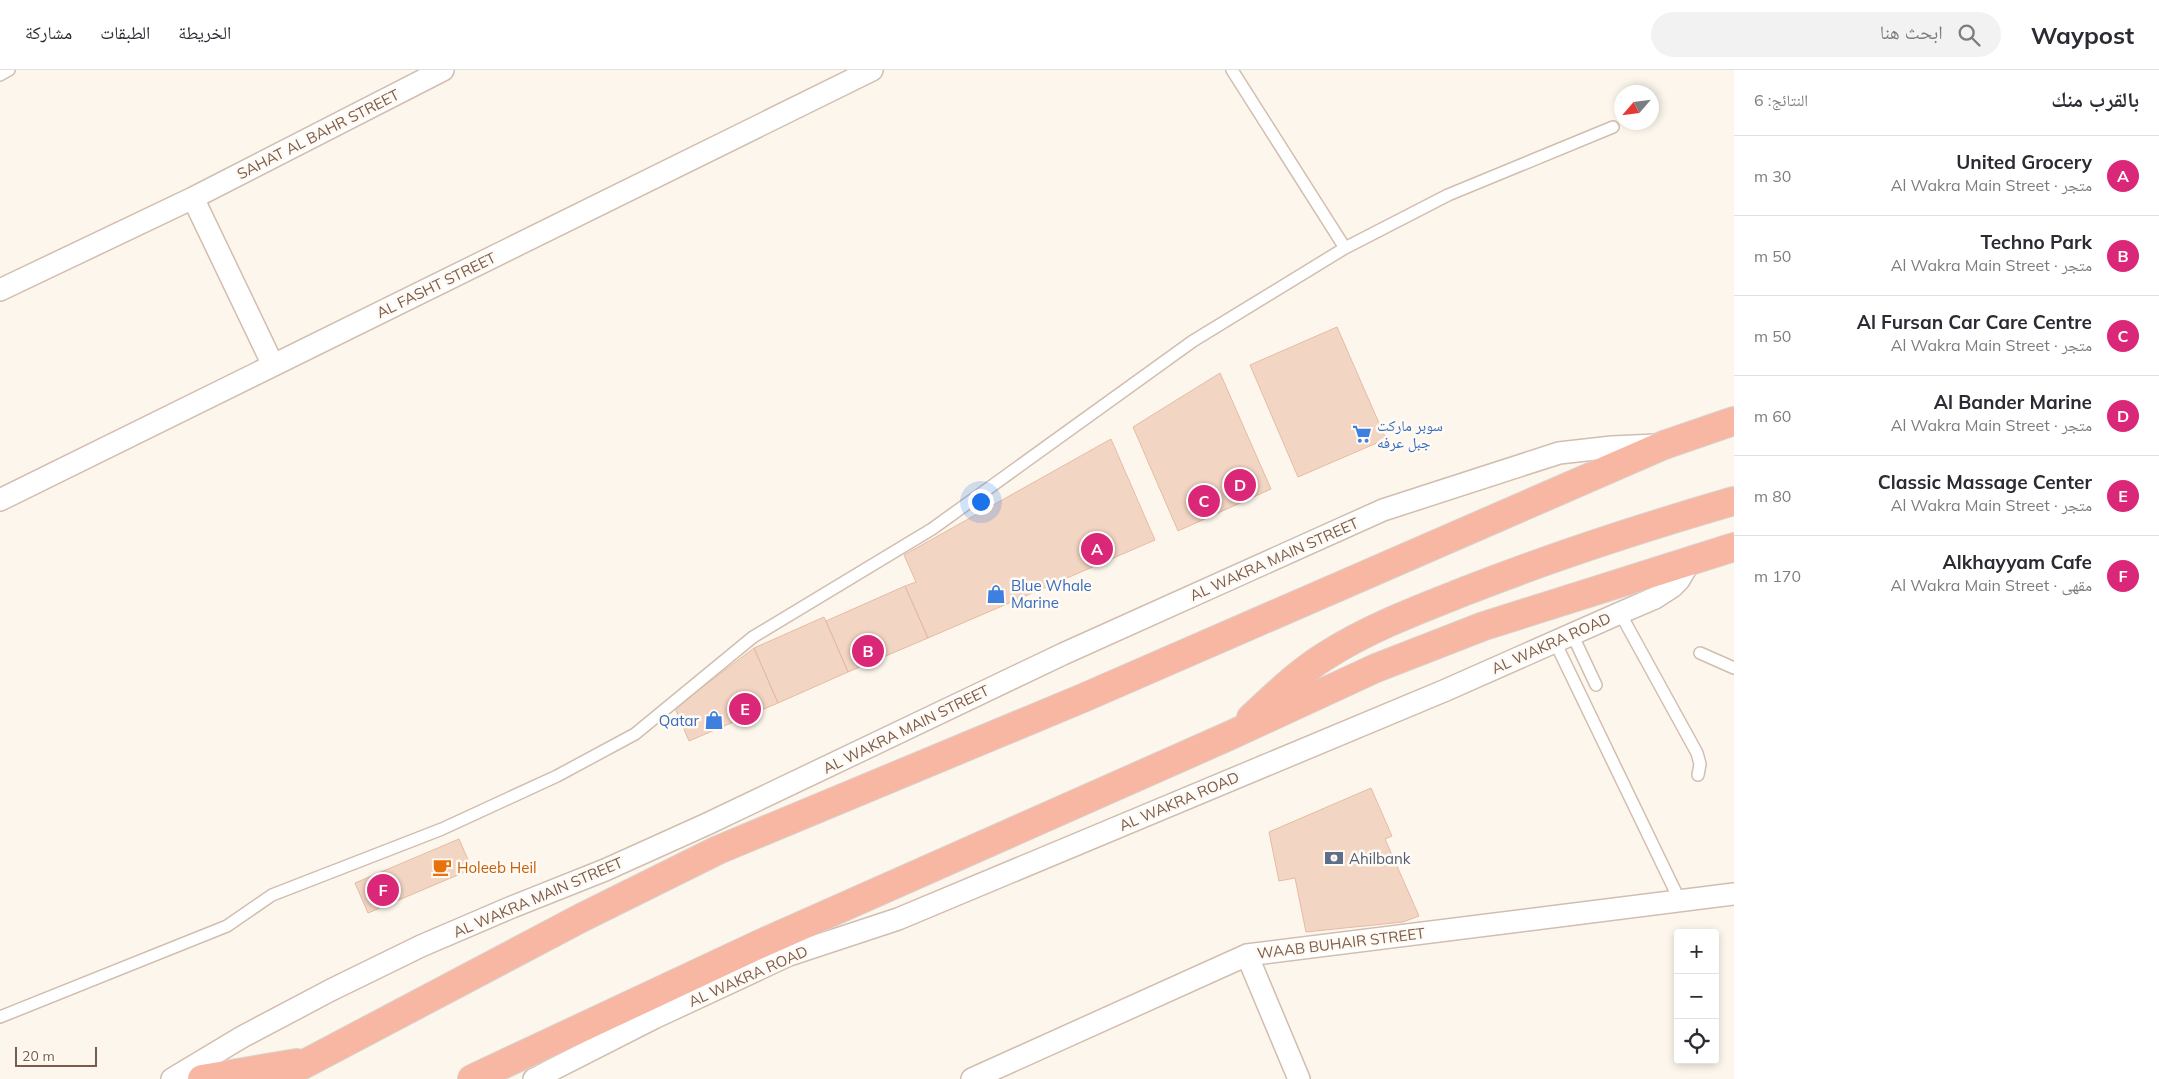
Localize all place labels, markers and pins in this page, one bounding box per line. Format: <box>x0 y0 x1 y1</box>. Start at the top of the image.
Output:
place label: سوبر ماركت جبل عرفه <box>1377 416 1443 453</box>
supermarket icon: سوبر ماركت جبل عرفه <box>1351 423 1373 445</box>
pin: D <box>1224 466 1256 504</box>
pin: C <box>1188 482 1220 520</box>
pin: A <box>1081 530 1113 568</box>
place label: Blue Whale Marine <box>1011 576 1092 612</box>
shop icon: Blue Whale Marine <box>985 583 1007 605</box>
pin: B <box>852 632 884 670</box>
pin: E <box>729 690 761 728</box>
shop icon: Qatar <box>703 709 725 731</box>
place label: Qatar <box>659 711 700 730</box>
bank icon: Ahilbank <box>1323 847 1345 869</box>
place label: Ahilbank <box>1349 849 1411 868</box>
cafe icon: Holeeb Heil <box>431 856 453 878</box>
place label: Holeeb Heil <box>457 858 537 877</box>
pin: F <box>367 871 399 909</box>

